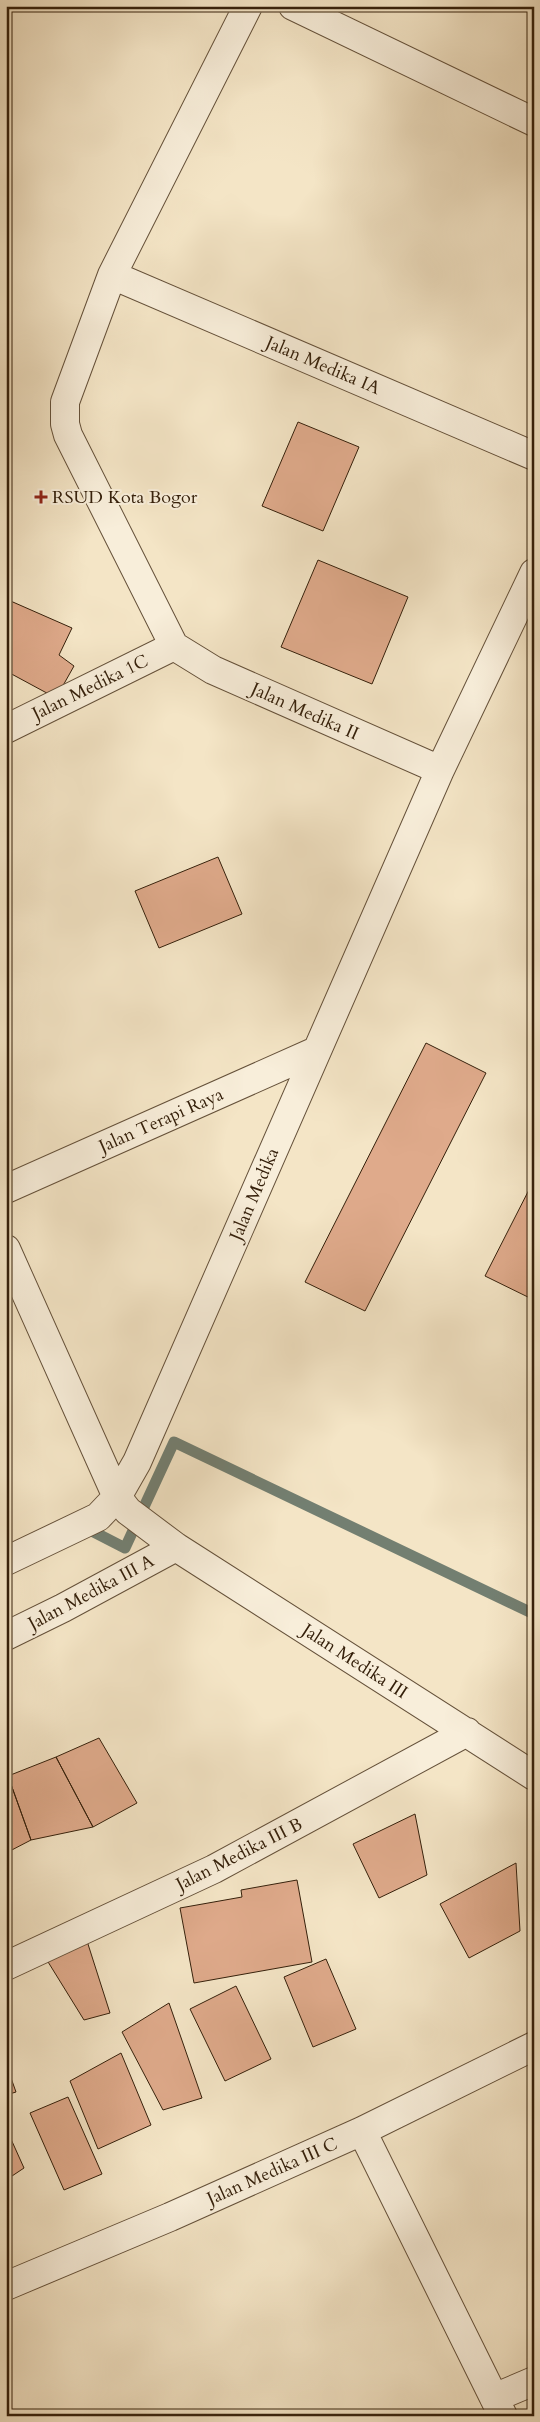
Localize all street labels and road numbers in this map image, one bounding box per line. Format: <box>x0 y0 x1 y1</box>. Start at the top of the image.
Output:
street label: Jalan Medika IA <box>259 329 384 401</box>
street label: Jalan Medika 1C <box>25 648 153 728</box>
street label: Jalan Medika II <box>244 675 363 746</box>
street label: Jalan Terapi Raya <box>92 1082 228 1160</box>
street label: Jalan Medika <box>223 1144 285 1247</box>
street label: Jalan Medika III A <box>21 1549 159 1638</box>
street label: Jalan Medika III <box>294 1616 413 1705</box>
street label: Jalan Medika III B <box>169 1812 307 1898</box>
street label: Jalan Medika III C <box>200 2131 342 2213</box>

